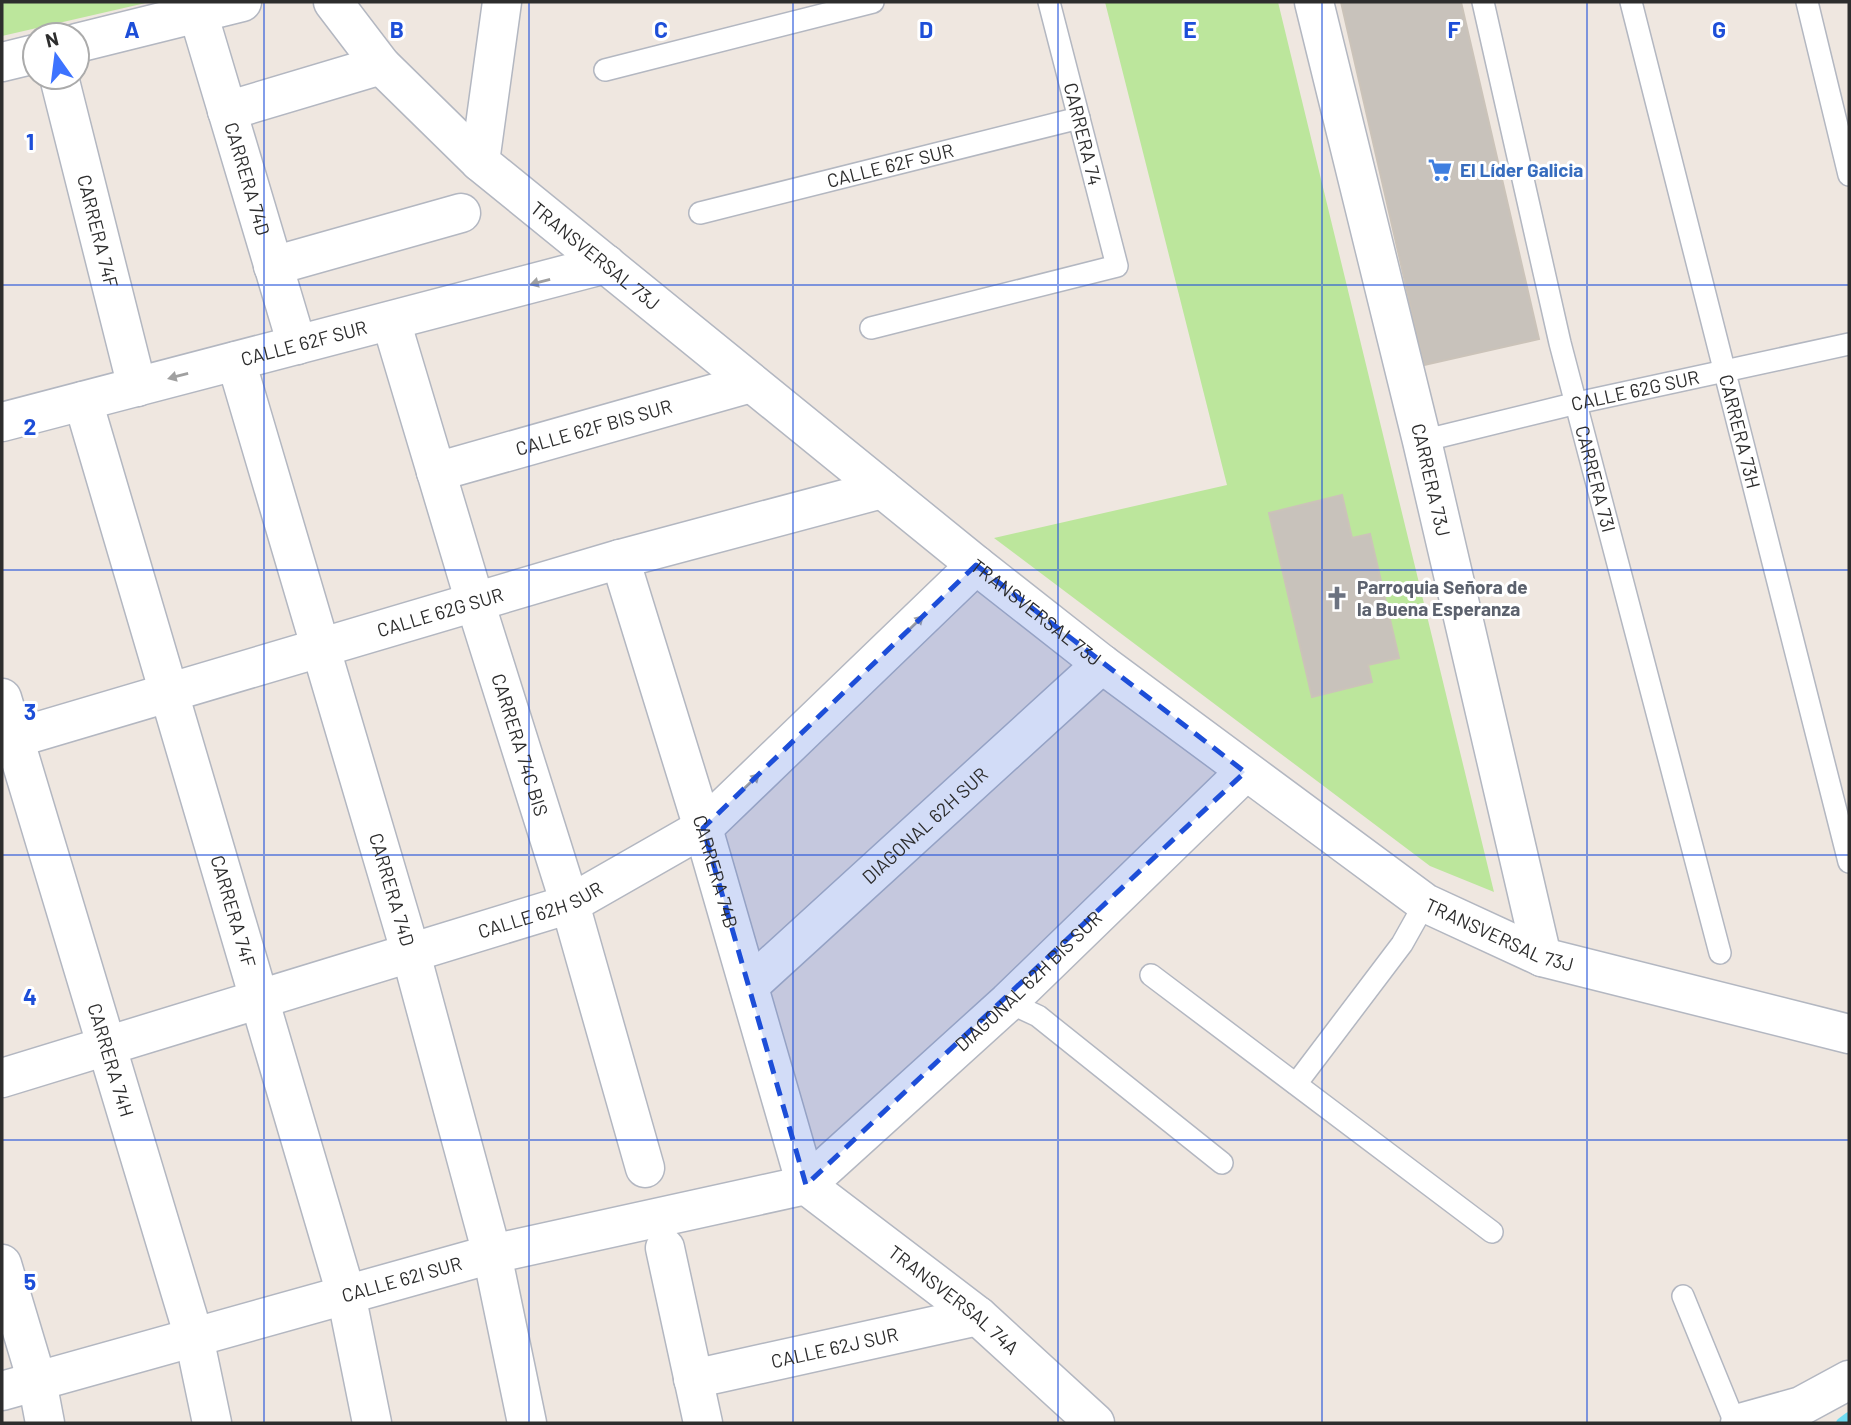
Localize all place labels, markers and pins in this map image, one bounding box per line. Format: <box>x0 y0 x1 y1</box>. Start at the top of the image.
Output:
supermarket icon: El Líder Galicia <box>1426 156 1454 184</box>
place label: El Líder Galicia <box>1460 158 1583 181</box>
place label: Parroquia Señora de la Buena Esperanza <box>1357 575 1528 620</box>
church icon: Parroquia Señora de la Buena Esperanza <box>1323 584 1351 612</box>

